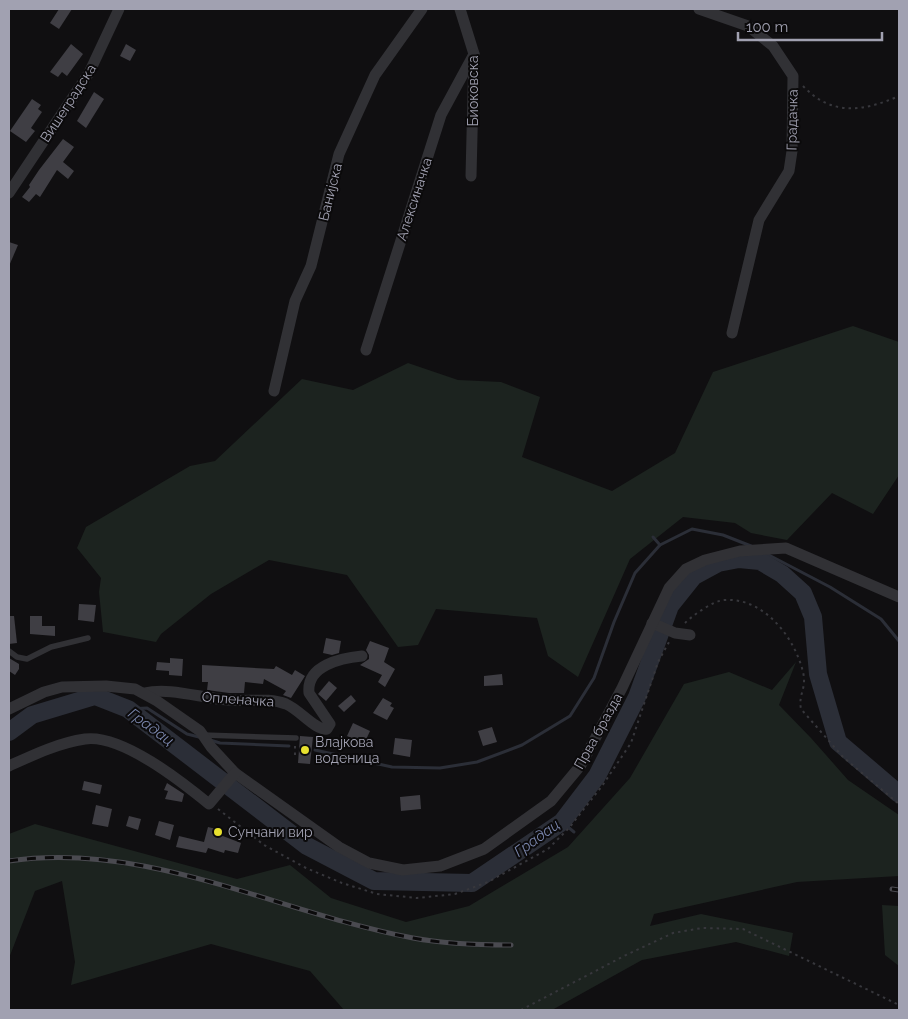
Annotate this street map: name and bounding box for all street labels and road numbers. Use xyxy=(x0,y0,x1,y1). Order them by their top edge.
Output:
street label: Биоковска xyxy=(465,55,481,127)
street label: Вишеградска xyxy=(37,61,99,145)
street label: Градачка xyxy=(783,89,801,151)
street label: Алексиначка xyxy=(393,155,435,243)
street label: Банијска xyxy=(315,161,345,223)
street label: Опленачка xyxy=(201,688,275,710)
street label: Прва бразда xyxy=(571,690,625,772)

